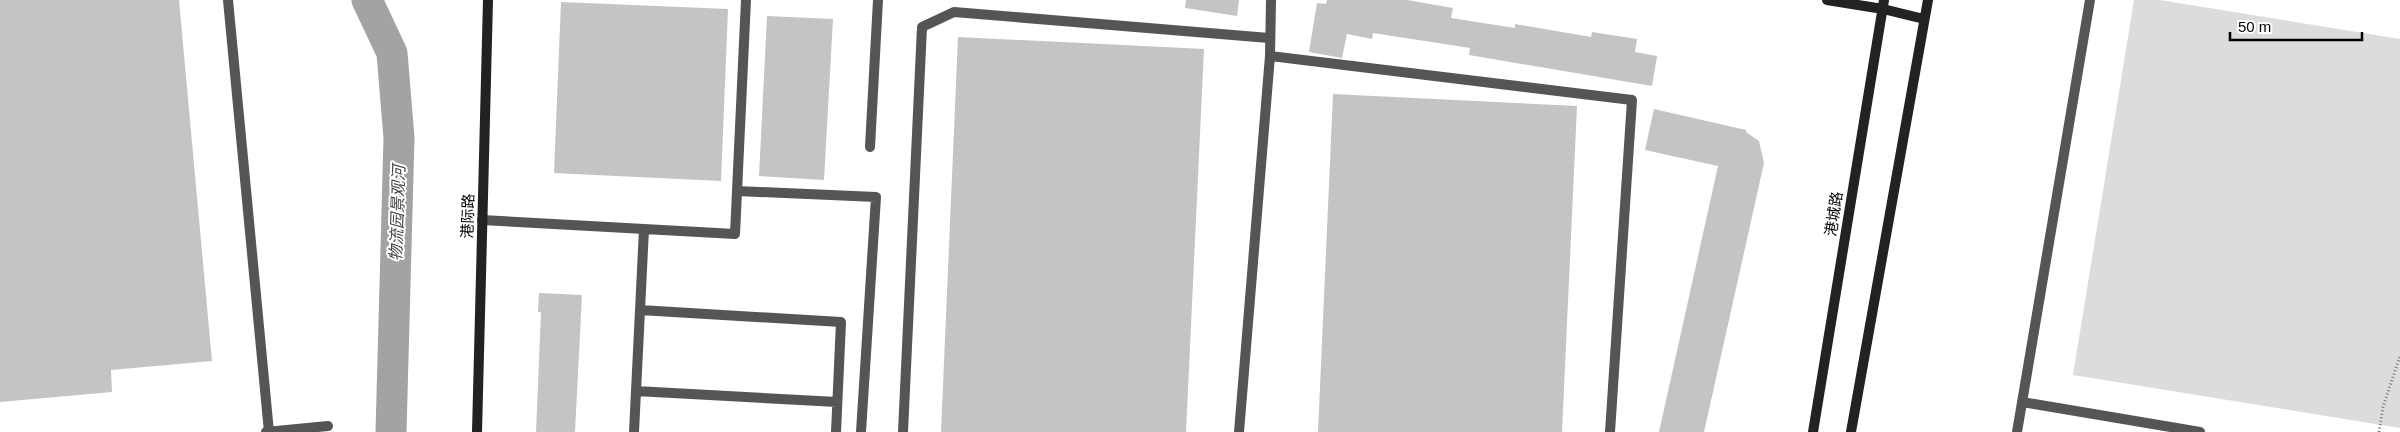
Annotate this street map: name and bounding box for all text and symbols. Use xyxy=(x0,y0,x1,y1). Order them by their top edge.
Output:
scale bar xyxy=(2230,10,2362,42)
text: 50 m xyxy=(2238,18,2271,35)
water label: 物流园景观河 xyxy=(387,162,408,261)
street label: 港城路 xyxy=(1822,190,1845,237)
street label: 港际路 xyxy=(458,193,477,239)

